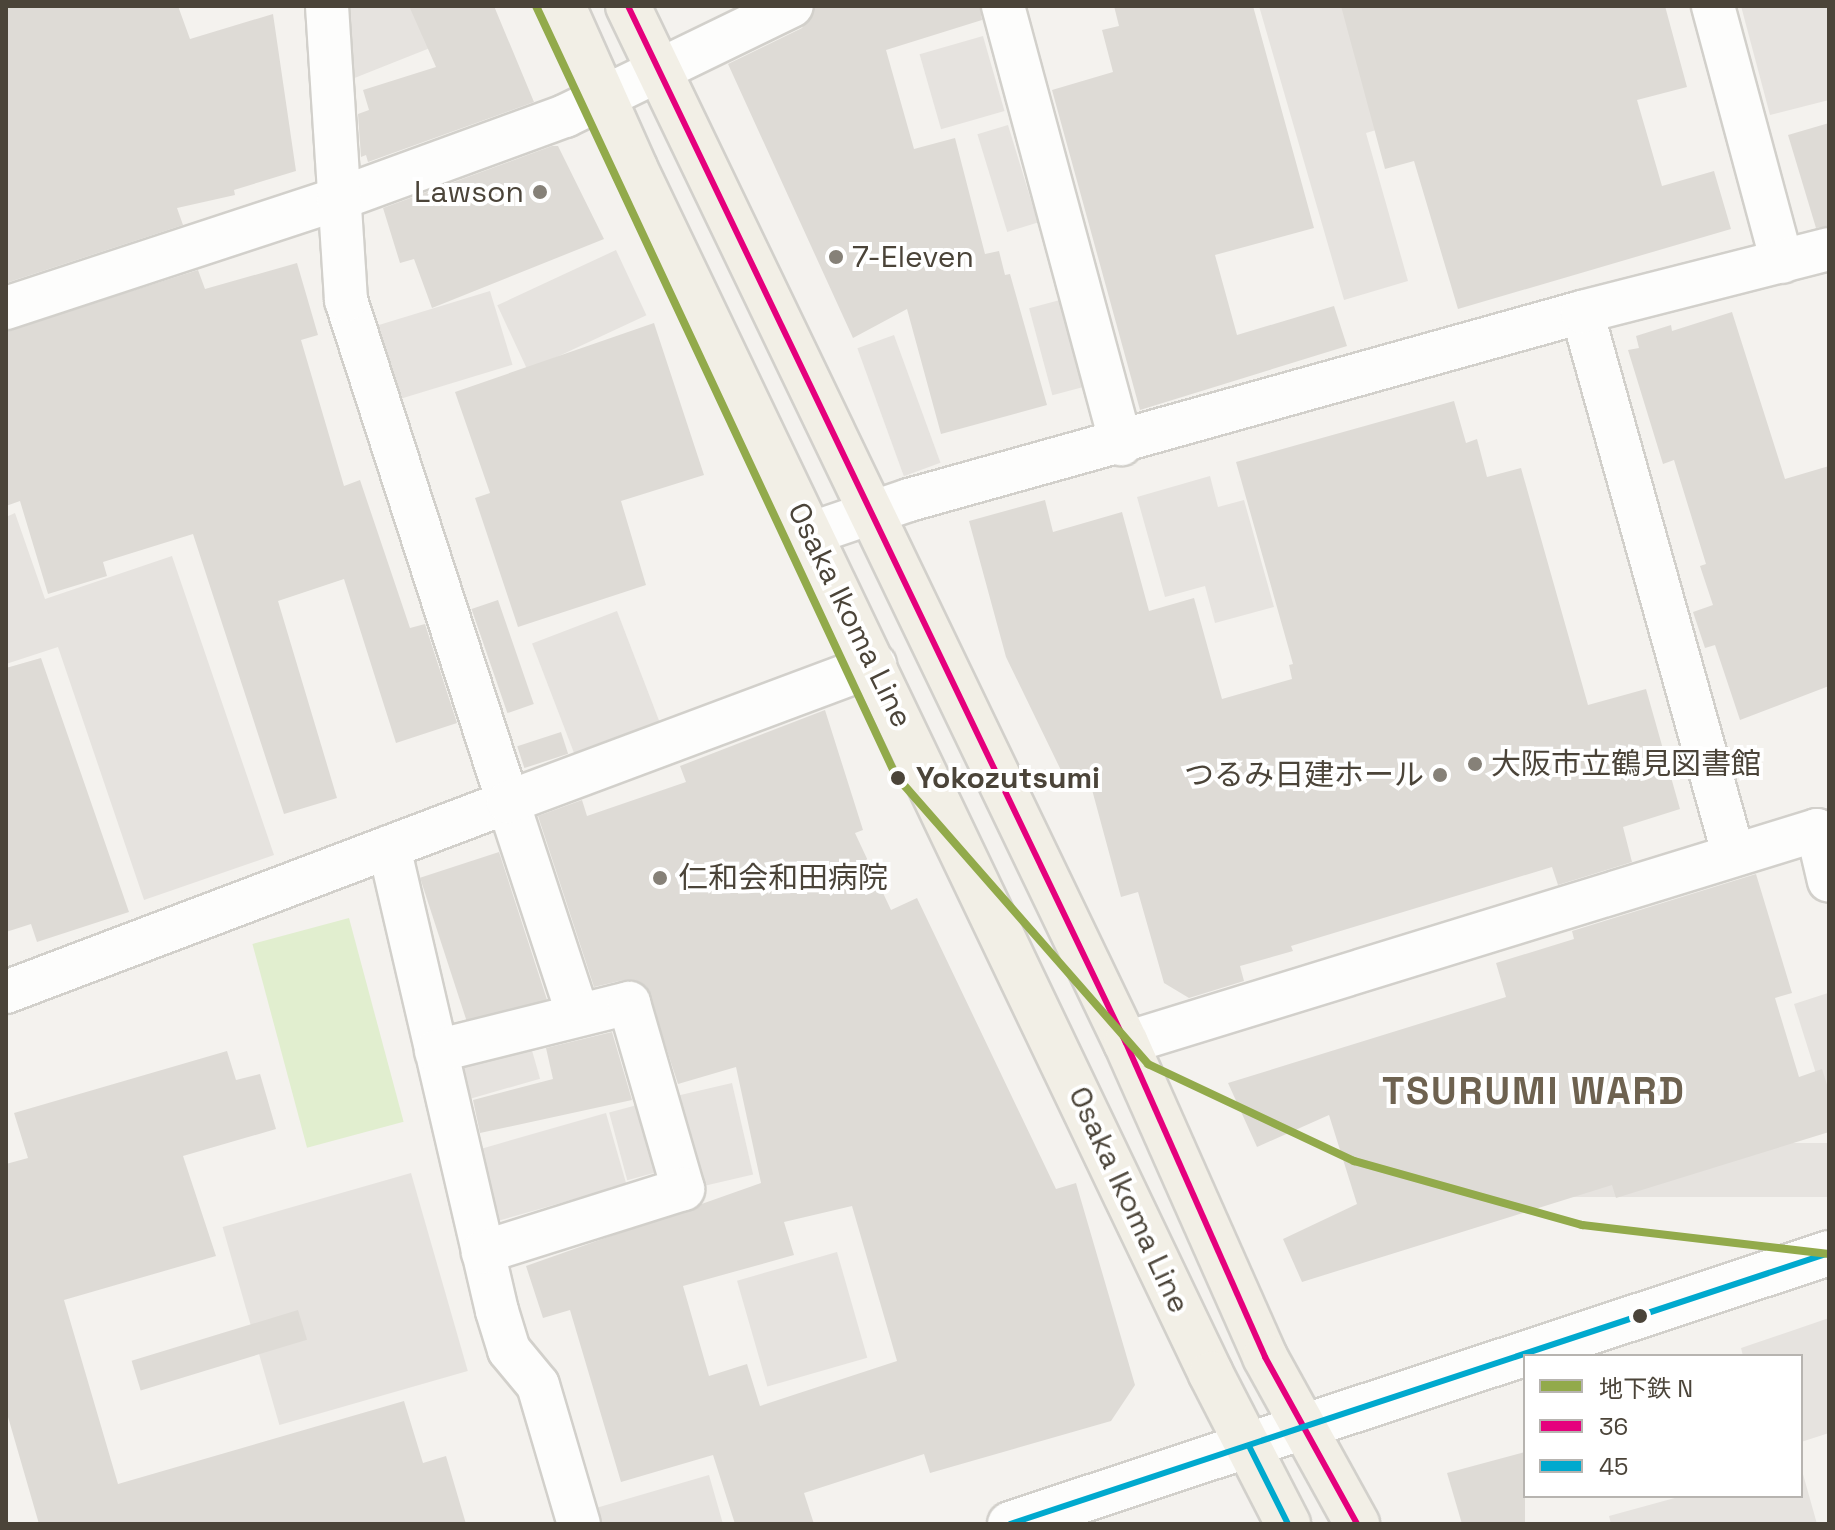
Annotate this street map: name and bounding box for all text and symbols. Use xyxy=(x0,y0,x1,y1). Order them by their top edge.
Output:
place label: Lawson xyxy=(414,174,524,210)
marker: Lawson xyxy=(531,183,549,201)
place label: 7-Eleven xyxy=(852,239,974,275)
marker: 7-Eleven xyxy=(827,248,845,266)
street label: Osaka Ikoma Line xyxy=(780,497,920,733)
place label: 大阪市立鶴見図書館 xyxy=(1491,746,1761,782)
marker: 大阪市立鶴見図書館 xyxy=(1466,755,1484,773)
place label: つるみ日建ホール xyxy=(1184,757,1424,793)
place label: Yokozutsumi xyxy=(916,760,1100,796)
marker: つるみ日建ホール xyxy=(1431,766,1449,784)
marker: Yokozutsumi xyxy=(887,767,909,789)
place label: 仁和会和田病院 xyxy=(678,860,888,896)
marker: 仁和会和田病院 xyxy=(649,867,671,889)
district label: TSURUMI WARD xyxy=(1382,1069,1686,1115)
street label: Osaka Ikoma Line xyxy=(1061,1081,1197,1319)
unlabelled marker xyxy=(1632,1308,1648,1324)
legend xyxy=(1523,1354,1803,1498)
text: 地下鉄 N xyxy=(1599,1373,1693,1404)
text: 36 xyxy=(1599,1411,1628,1442)
text: 45 xyxy=(1599,1451,1628,1482)

